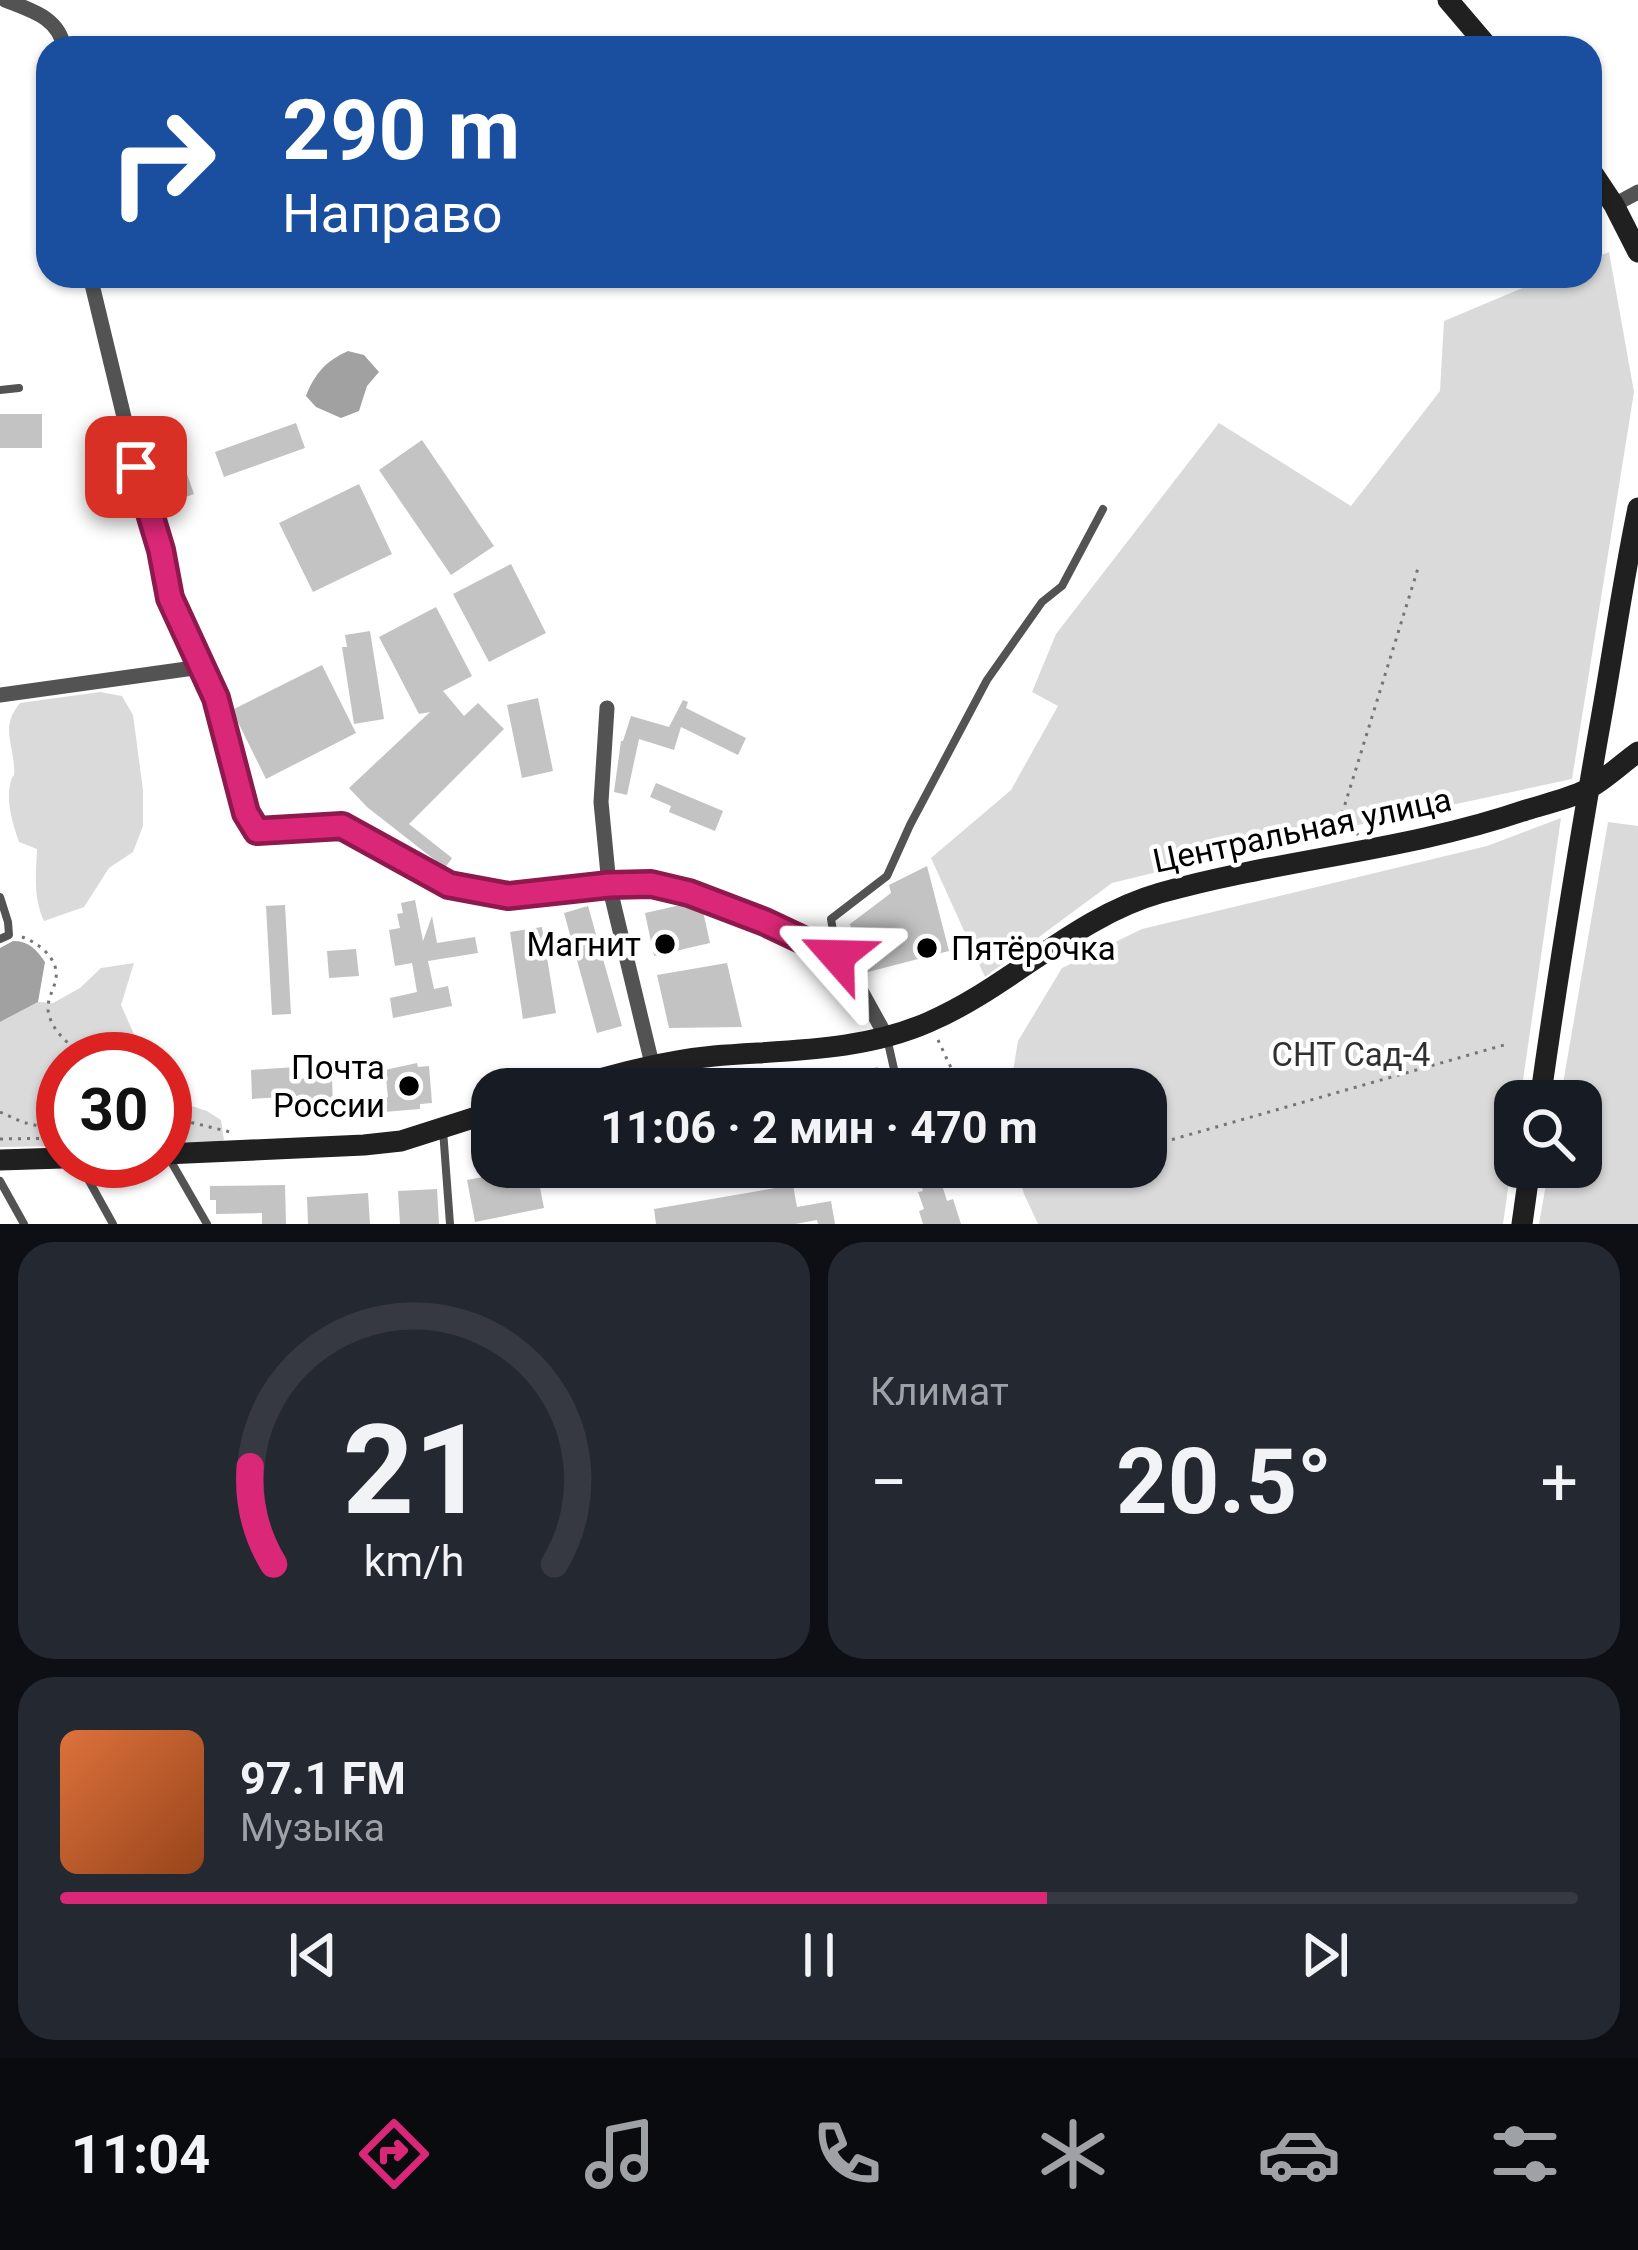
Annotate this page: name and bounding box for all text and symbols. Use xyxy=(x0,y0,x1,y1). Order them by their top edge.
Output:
text: 290 m xyxy=(282,81,520,180)
icon: right xyxy=(84,84,240,240)
text: Направо xyxy=(282,182,502,245)
pin xyxy=(85,416,187,518)
icon: arrive xyxy=(103,434,169,500)
street label: Центральная улица xyxy=(1149,779,1455,881)
position arrow xyxy=(774,893,900,1019)
place label: Магнит xyxy=(526,925,641,964)
place label: Пятёрочка xyxy=(951,929,1116,968)
marker: Магнит xyxy=(652,931,678,957)
marker: Пятёрочка xyxy=(914,935,940,961)
speed limit sign: 30 xyxy=(36,1032,192,1188)
park label: СНТ Сад-4 xyxy=(1272,1035,1430,1074)
place label: Почта России xyxy=(273,1048,385,1125)
marker: Почта России xyxy=(396,1073,422,1099)
map controls xyxy=(1494,1080,1602,1188)
button: search xyxy=(1494,1080,1602,1188)
text: 11:06 · 2 мин · 470 m xyxy=(600,1101,1038,1154)
text: Климат xyxy=(870,1369,1009,1415)
text: 21 xyxy=(342,1397,486,1543)
text: 20.5° xyxy=(1116,1430,1332,1535)
text: − xyxy=(870,1444,908,1521)
text: + xyxy=(1541,1444,1578,1521)
text: km/h xyxy=(364,1535,464,1585)
text: 97.1 FM xyxy=(240,1752,406,1805)
text: Музыка xyxy=(240,1805,385,1851)
icon: previous xyxy=(280,1922,346,1988)
icon: pause xyxy=(786,1922,852,1988)
icon: next xyxy=(1292,1922,1358,1988)
icon: directions xyxy=(352,2112,436,2196)
icon: music xyxy=(578,2112,662,2196)
icon: phone xyxy=(805,2112,889,2196)
icon: climate xyxy=(1031,2112,1115,2196)
icon: car xyxy=(1257,2112,1341,2196)
icon: filters xyxy=(1483,2112,1567,2196)
text: 11:04 xyxy=(71,2123,210,2186)

